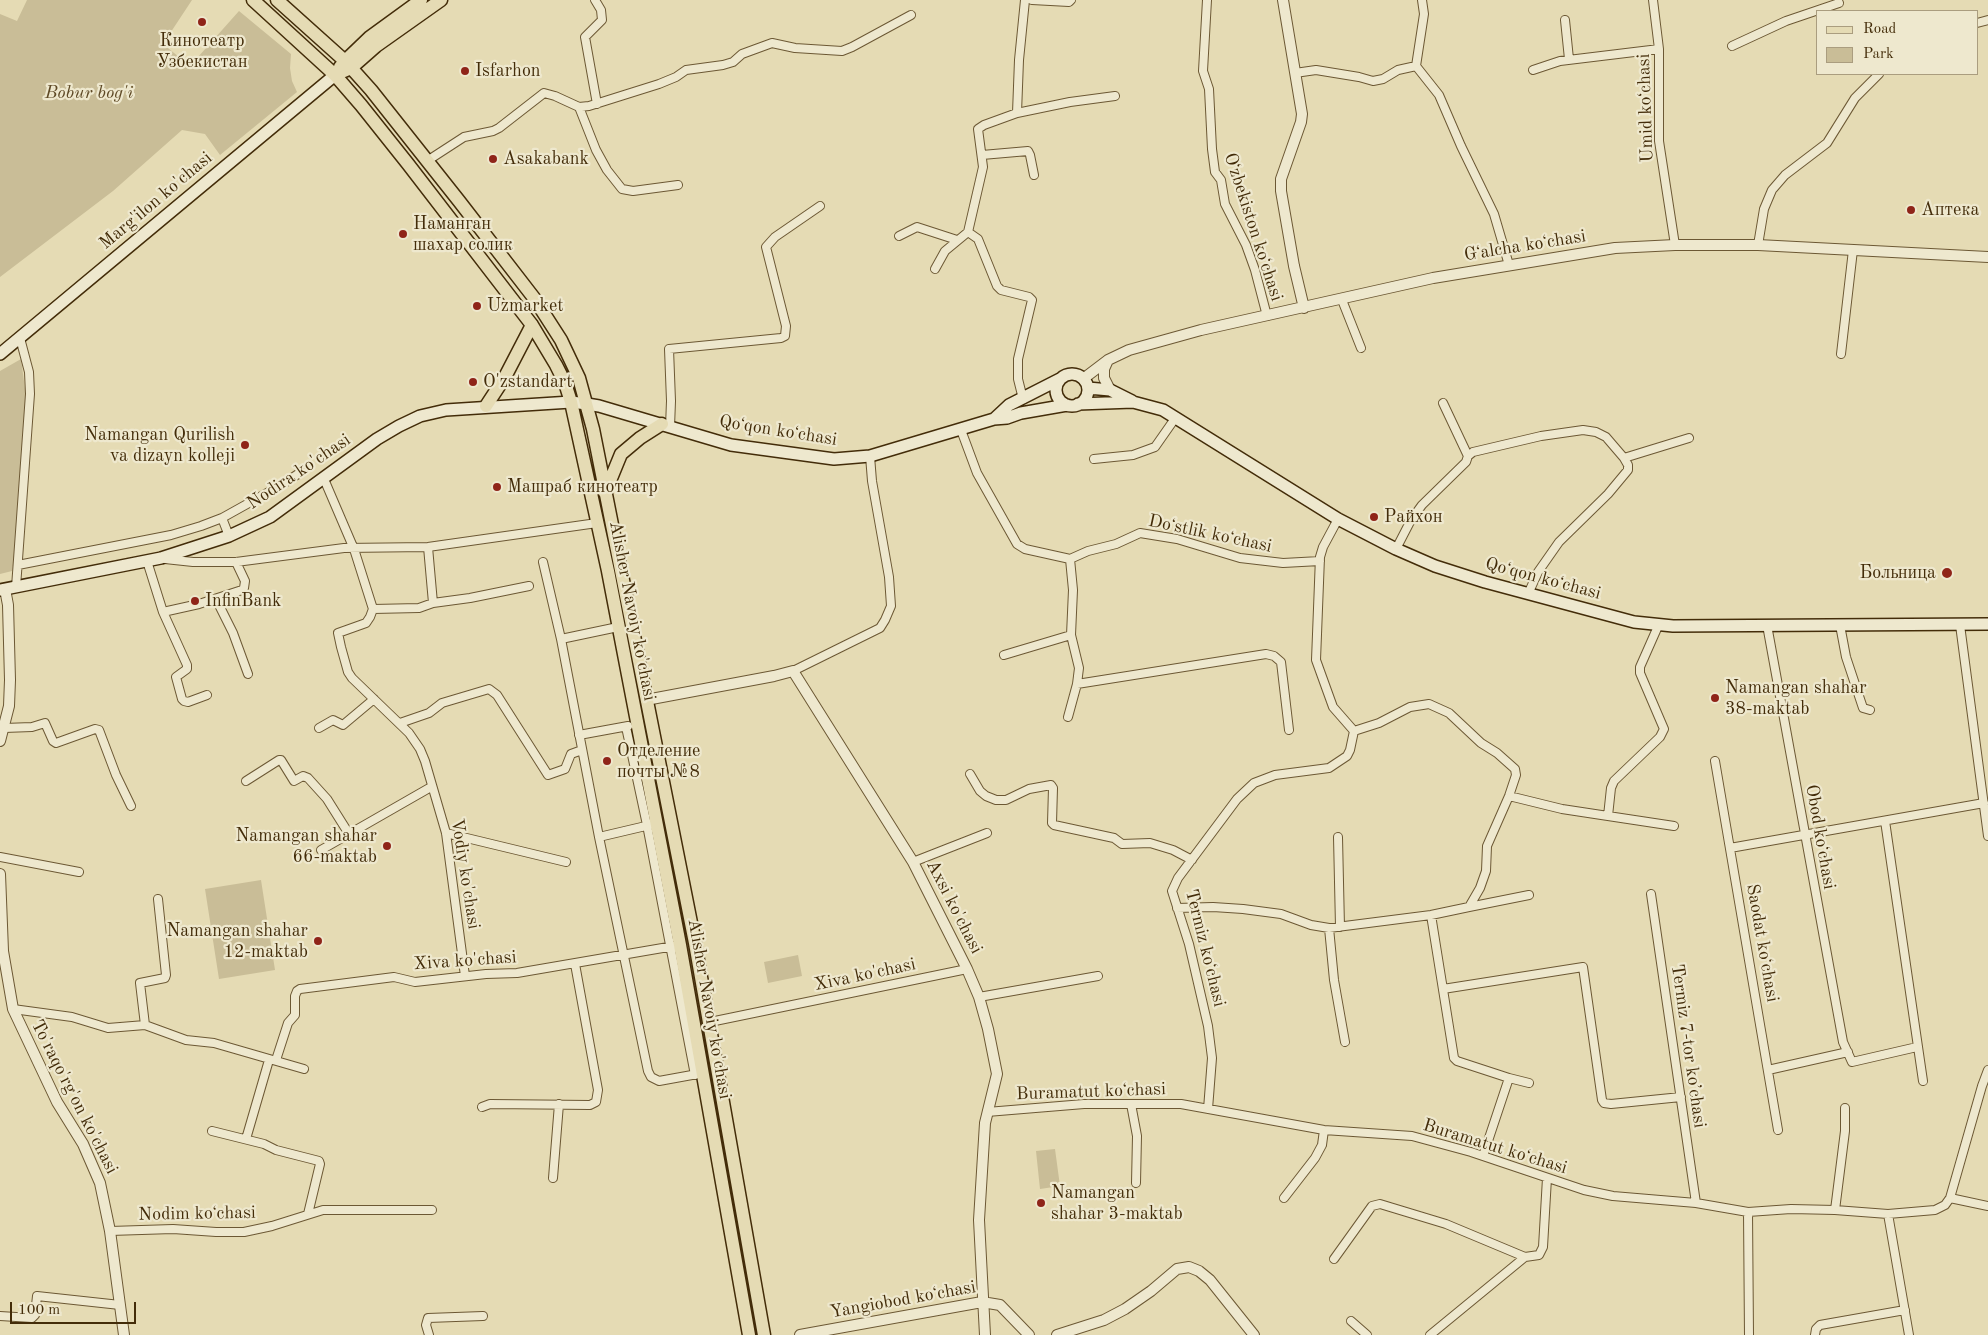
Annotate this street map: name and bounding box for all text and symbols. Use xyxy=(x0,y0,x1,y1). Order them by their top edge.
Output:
legend xyxy=(1816,10,1978,75)
marker: Кинотеатр Узбекистан xyxy=(196,16,208,28)
text: Road xyxy=(1863,22,1896,37)
place label: Кинотеатр Узбекистан xyxy=(156,30,248,72)
text: Park xyxy=(1863,47,1894,62)
street label: Umid koʻchasi xyxy=(1633,53,1659,163)
place label: Isfarhon xyxy=(475,60,541,82)
marker: Isfarhon xyxy=(459,65,471,77)
park label: Bobur bog'i xyxy=(45,82,133,104)
street label: Marg'ilon ko'chasi xyxy=(95,148,217,254)
place label: Asakabank xyxy=(503,148,589,170)
street label: Oʻzbekiston koʻchasi xyxy=(1219,150,1287,304)
marker: Asakabank xyxy=(487,153,499,165)
place label: Аптека xyxy=(1921,199,1979,221)
marker: Аптека xyxy=(1905,204,1917,216)
place label: Наманган шахар солик xyxy=(413,213,513,255)
street label: Gʻalcha koʻchasi xyxy=(1463,226,1587,266)
marker: Наманган шахар солик xyxy=(397,228,409,240)
place label: Uzmarket xyxy=(487,295,563,317)
marker: Uzmarket xyxy=(471,300,483,312)
place label: O'zstandart xyxy=(483,371,573,393)
marker: O'zstandart xyxy=(467,376,479,388)
street label: Qoʻqon koʻchasi xyxy=(718,411,838,451)
place label: Namangan Qurilish va dizayn kolleji xyxy=(84,424,235,466)
street label: Nodira ko'chasi xyxy=(243,429,355,515)
marker: Namangan Qurilish va dizayn kolleji xyxy=(239,439,251,451)
place label: Машраб кинотеатр xyxy=(507,476,658,498)
marker: Машраб кинотеатр xyxy=(491,481,503,493)
place label: Райхон xyxy=(1384,506,1443,528)
street label: Doʻstlik koʻchasi xyxy=(1146,510,1274,558)
marker: Райхон xyxy=(1368,511,1380,523)
street label: Alisher Navoiy ko'chasi xyxy=(604,519,660,703)
street label: Qoʻqon koʻchasi xyxy=(1483,553,1603,605)
place label: Больница xyxy=(1860,562,1936,584)
marker: Больница xyxy=(1940,566,1954,580)
place label: InfinBank xyxy=(205,590,281,612)
marker: InfinBank xyxy=(189,595,201,607)
place label: Namangan shahar 38-maktab xyxy=(1725,677,1867,720)
marker: Namangan shahar 38-maktab xyxy=(1709,692,1721,704)
place label: Отделение почты №8 xyxy=(617,740,700,782)
marker: Отделение почты №8 xyxy=(601,755,613,767)
street label: Obod koʻchasi xyxy=(1800,783,1840,891)
street label: Vodiy ko'chasi xyxy=(446,817,484,931)
place label: Namangan shahar 66-maktab xyxy=(235,825,377,868)
marker: Namangan shahar 66-maktab xyxy=(381,840,393,852)
street label: Axsi ko'chasi xyxy=(921,856,987,958)
street label: Saodat koʻchasi xyxy=(1741,882,1783,1004)
street label: Termiz koʻchasi xyxy=(1180,887,1230,1009)
street label: Alisher Navoiy ko'chasi xyxy=(682,917,736,1101)
place label: Namangan shahar 12-maktab xyxy=(166,920,308,962)
marker: Namangan shahar 12-maktab xyxy=(312,935,324,947)
street label: Xiva ko'chasi xyxy=(413,947,517,975)
street label: Xiva ko'chasi xyxy=(812,954,918,996)
street label: Termiz 7-tor koʼchasi xyxy=(1666,963,1710,1129)
street label: To'raqo'rg'on ko'chasi xyxy=(26,1016,122,1178)
street label: Buramatut koʻchasi xyxy=(1016,1079,1166,1105)
street label: Buramatut koʻchasi xyxy=(1420,1115,1570,1179)
place label: Namangan shahar 3-maktab xyxy=(1051,1182,1183,1224)
marker: Namangan shahar 3-maktab xyxy=(1035,1197,1047,1209)
street label: Nodim koʻchasi xyxy=(138,1202,256,1226)
street label: Yangiobod koʻchasi xyxy=(828,1277,978,1323)
scale bar xyxy=(12,1292,139,1324)
text: 100 m xyxy=(18,1303,60,1318)

